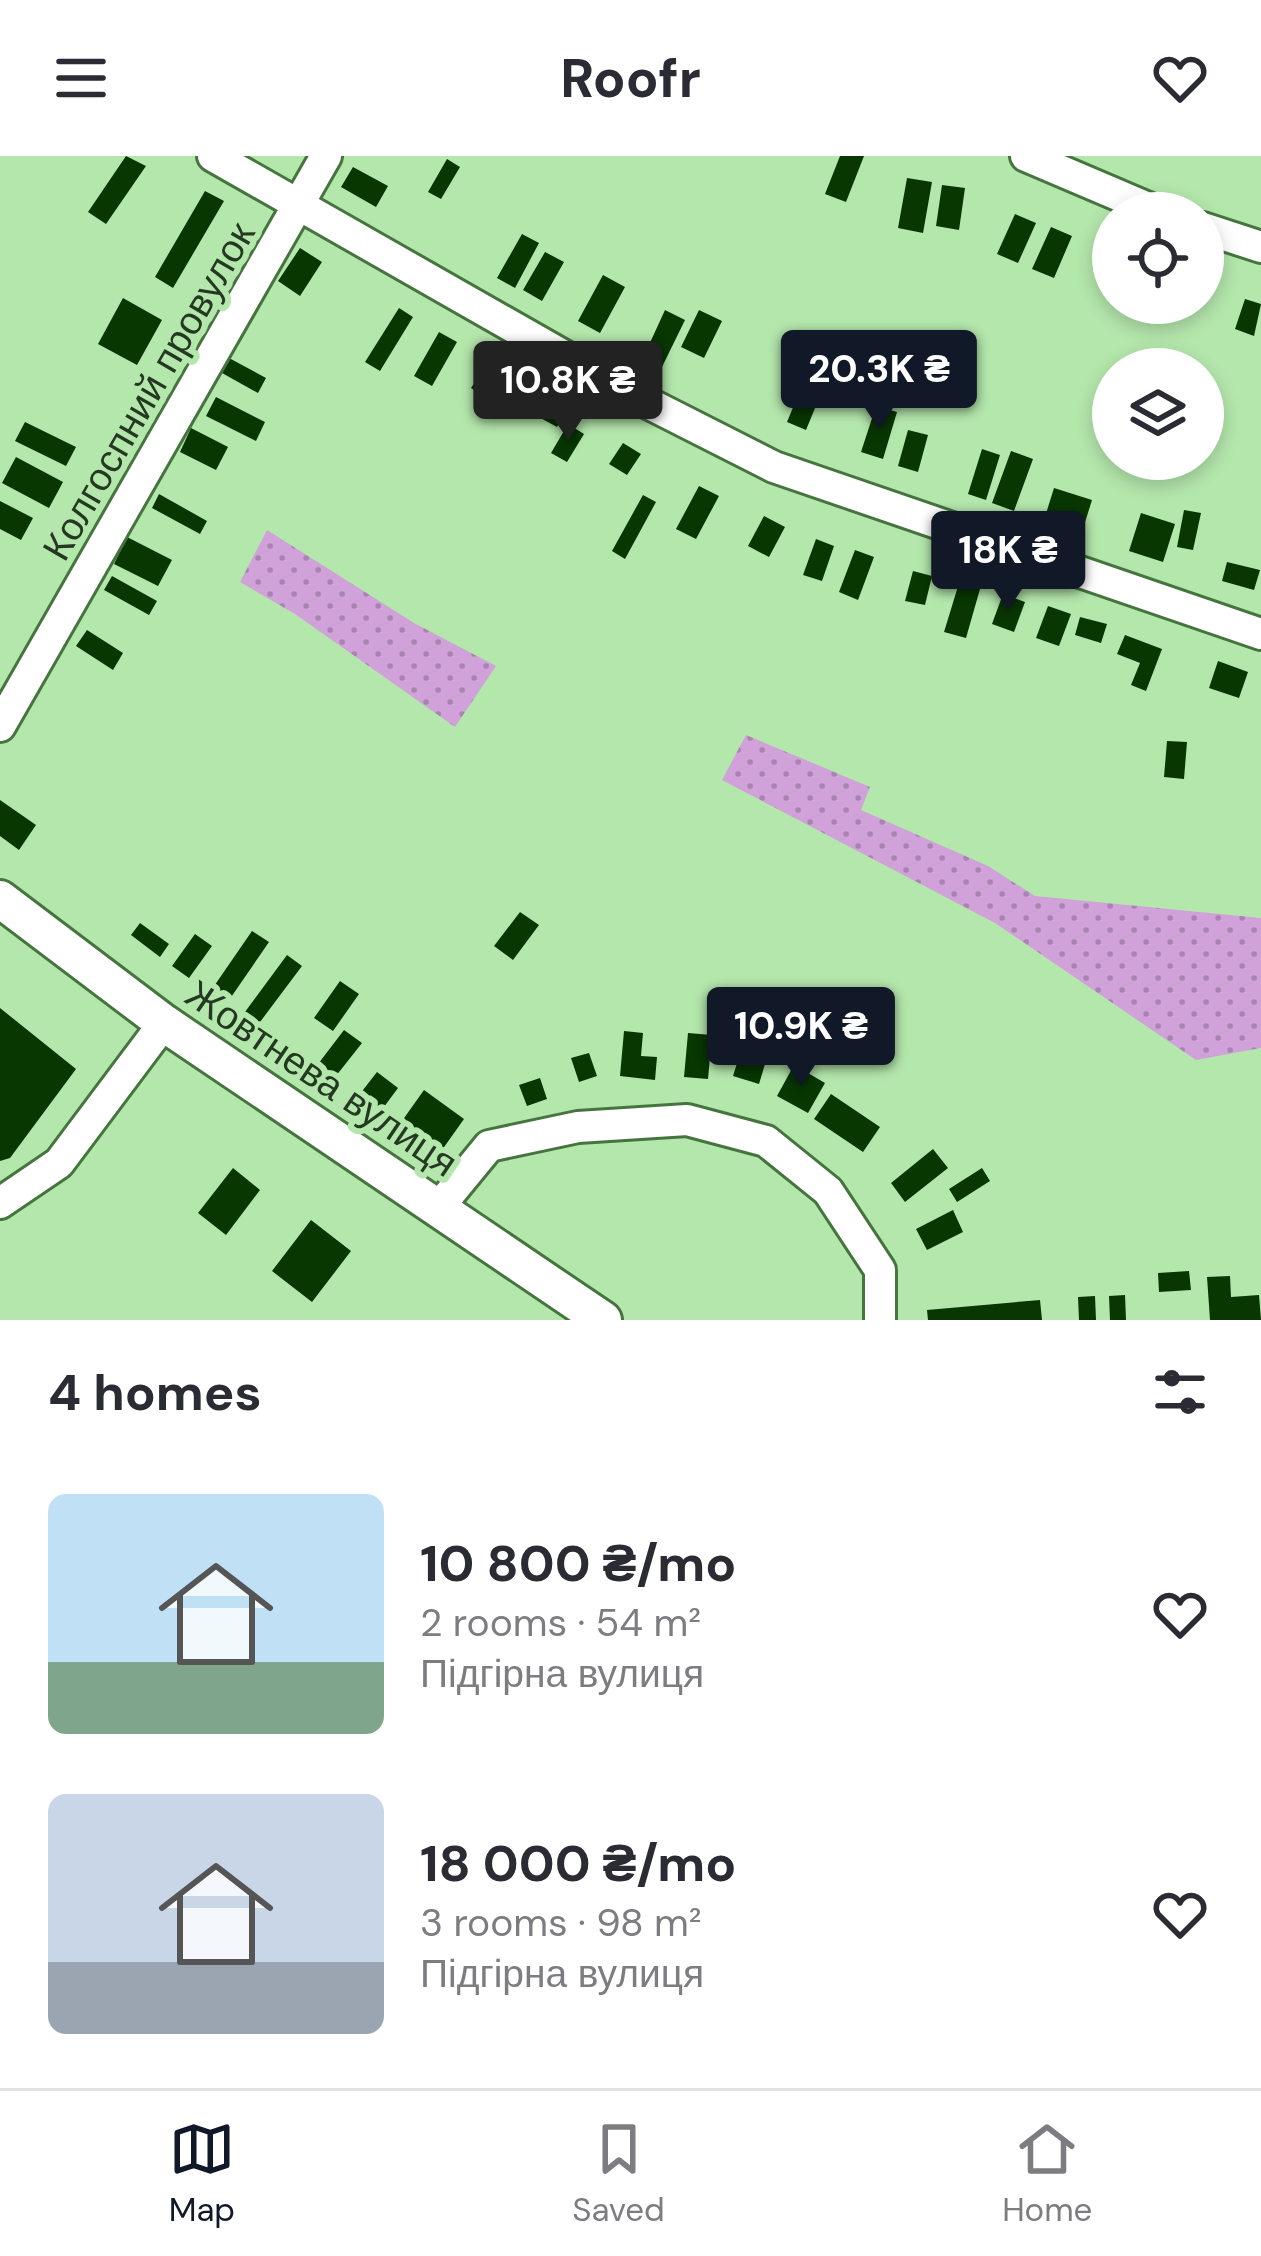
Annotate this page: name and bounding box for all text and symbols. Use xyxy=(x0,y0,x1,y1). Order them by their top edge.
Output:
text: Roofr xyxy=(560,43,701,114)
icon: menu xyxy=(48,45,114,111)
icon: heart xyxy=(1147,45,1213,111)
map controls xyxy=(1092,192,1224,480)
button: locate xyxy=(1092,192,1224,324)
street label: Колгоспний провулок xyxy=(31,212,267,570)
pin: 20.3K ₴ xyxy=(768,330,990,432)
pin: 10.8K ₴ xyxy=(457,341,679,443)
text: 20.3K ₴ xyxy=(808,343,950,394)
button: layers xyxy=(1092,348,1224,480)
text: 10.8K ₴ xyxy=(500,354,636,405)
pin: 18K ₴ xyxy=(924,511,1092,613)
text: 18K ₴ xyxy=(958,524,1058,575)
street label: Жовтнева вулиця xyxy=(176,969,467,1188)
pin: 10.9K ₴ xyxy=(690,987,912,1089)
text: 10.9K ₴ xyxy=(734,1000,868,1051)
text: 4 homes xyxy=(48,1359,262,1426)
icon: filters xyxy=(1147,1359,1213,1425)
text: 10 800 ₴/mo xyxy=(420,1530,736,1597)
icon: home xyxy=(144,1542,288,1686)
icon: heart xyxy=(1147,1581,1213,1647)
text: 2 rooms · 54 m² xyxy=(420,1597,701,1648)
text: Підгірна вулиця xyxy=(420,1648,704,1699)
text: 18 000 ₴/mo xyxy=(420,1830,736,1897)
icon: home xyxy=(144,1842,288,1986)
icon: heart xyxy=(1147,1881,1213,1947)
text: 3 rooms · 98 m² xyxy=(420,1897,702,1948)
text: Підгірна вулиця xyxy=(420,1948,704,1999)
tab: Map xyxy=(169,2116,235,2231)
tab: Saved xyxy=(572,2116,665,2231)
tab: Home xyxy=(1002,2116,1092,2231)

